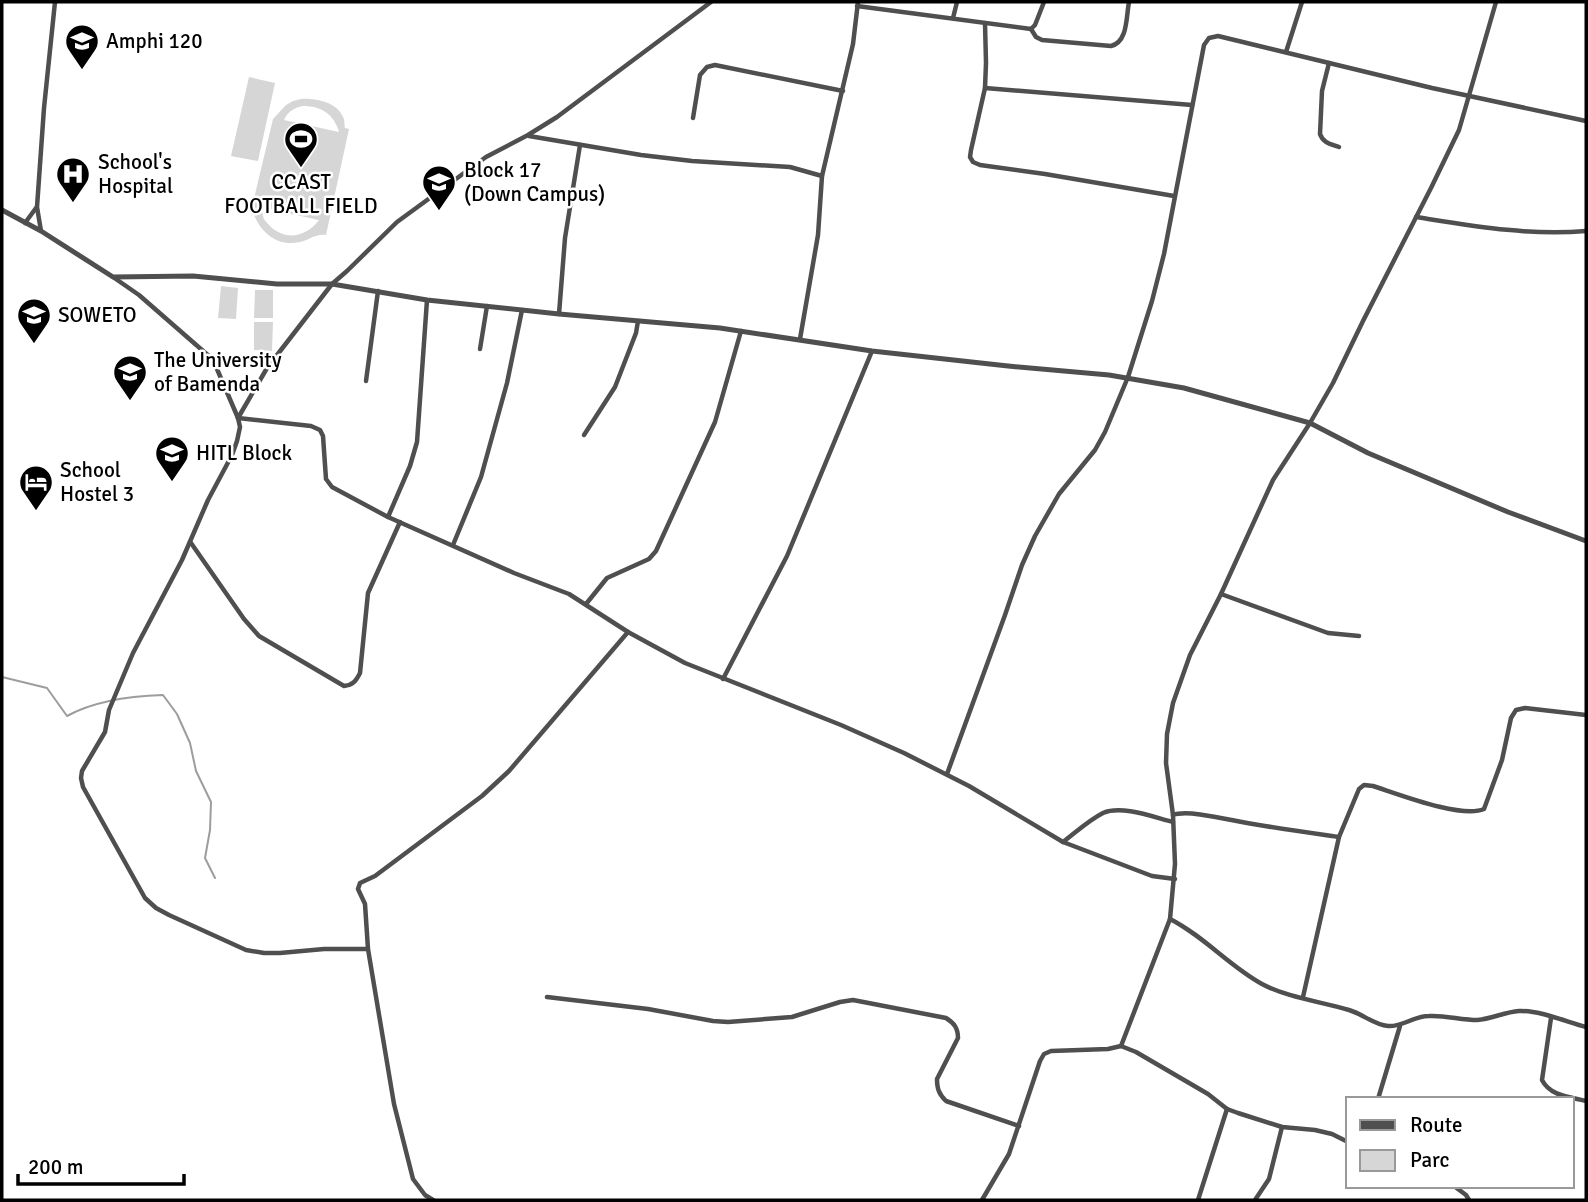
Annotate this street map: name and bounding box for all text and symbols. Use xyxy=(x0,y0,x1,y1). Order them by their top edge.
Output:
school or university icon: Amphi 120 xyxy=(63,22,101,71)
place label: Amphi 120 xyxy=(106,28,202,54)
sports icon: CCAST FOOTBALL FIELD xyxy=(282,120,320,169)
place label: School's Hospital xyxy=(98,149,173,199)
hospital icon: School's Hospital xyxy=(54,155,92,204)
place label: Block 17 (Down Campus) xyxy=(464,157,605,207)
school or university icon: Block 17 (Down Campus) xyxy=(420,163,458,212)
place label: CCAST FOOTBALL FIELD xyxy=(224,169,378,219)
school or university icon: SOWETO xyxy=(15,296,53,345)
place label: SOWETO xyxy=(58,302,137,328)
place label: The University of Bamenda xyxy=(154,347,282,397)
school or university icon: The University of Bamenda xyxy=(111,353,149,402)
school or university icon: HITL Block xyxy=(153,434,191,483)
place label: HITL Block xyxy=(196,440,293,466)
place label: School Hostel 3 xyxy=(60,457,134,507)
hotel icon: School Hostel 3 xyxy=(17,463,55,512)
legend xyxy=(1346,1097,1574,1188)
text: Route xyxy=(1410,1112,1462,1138)
scale bar xyxy=(18,1142,184,1186)
text: Parc xyxy=(1410,1147,1449,1173)
text: 200 m xyxy=(28,1154,83,1180)

